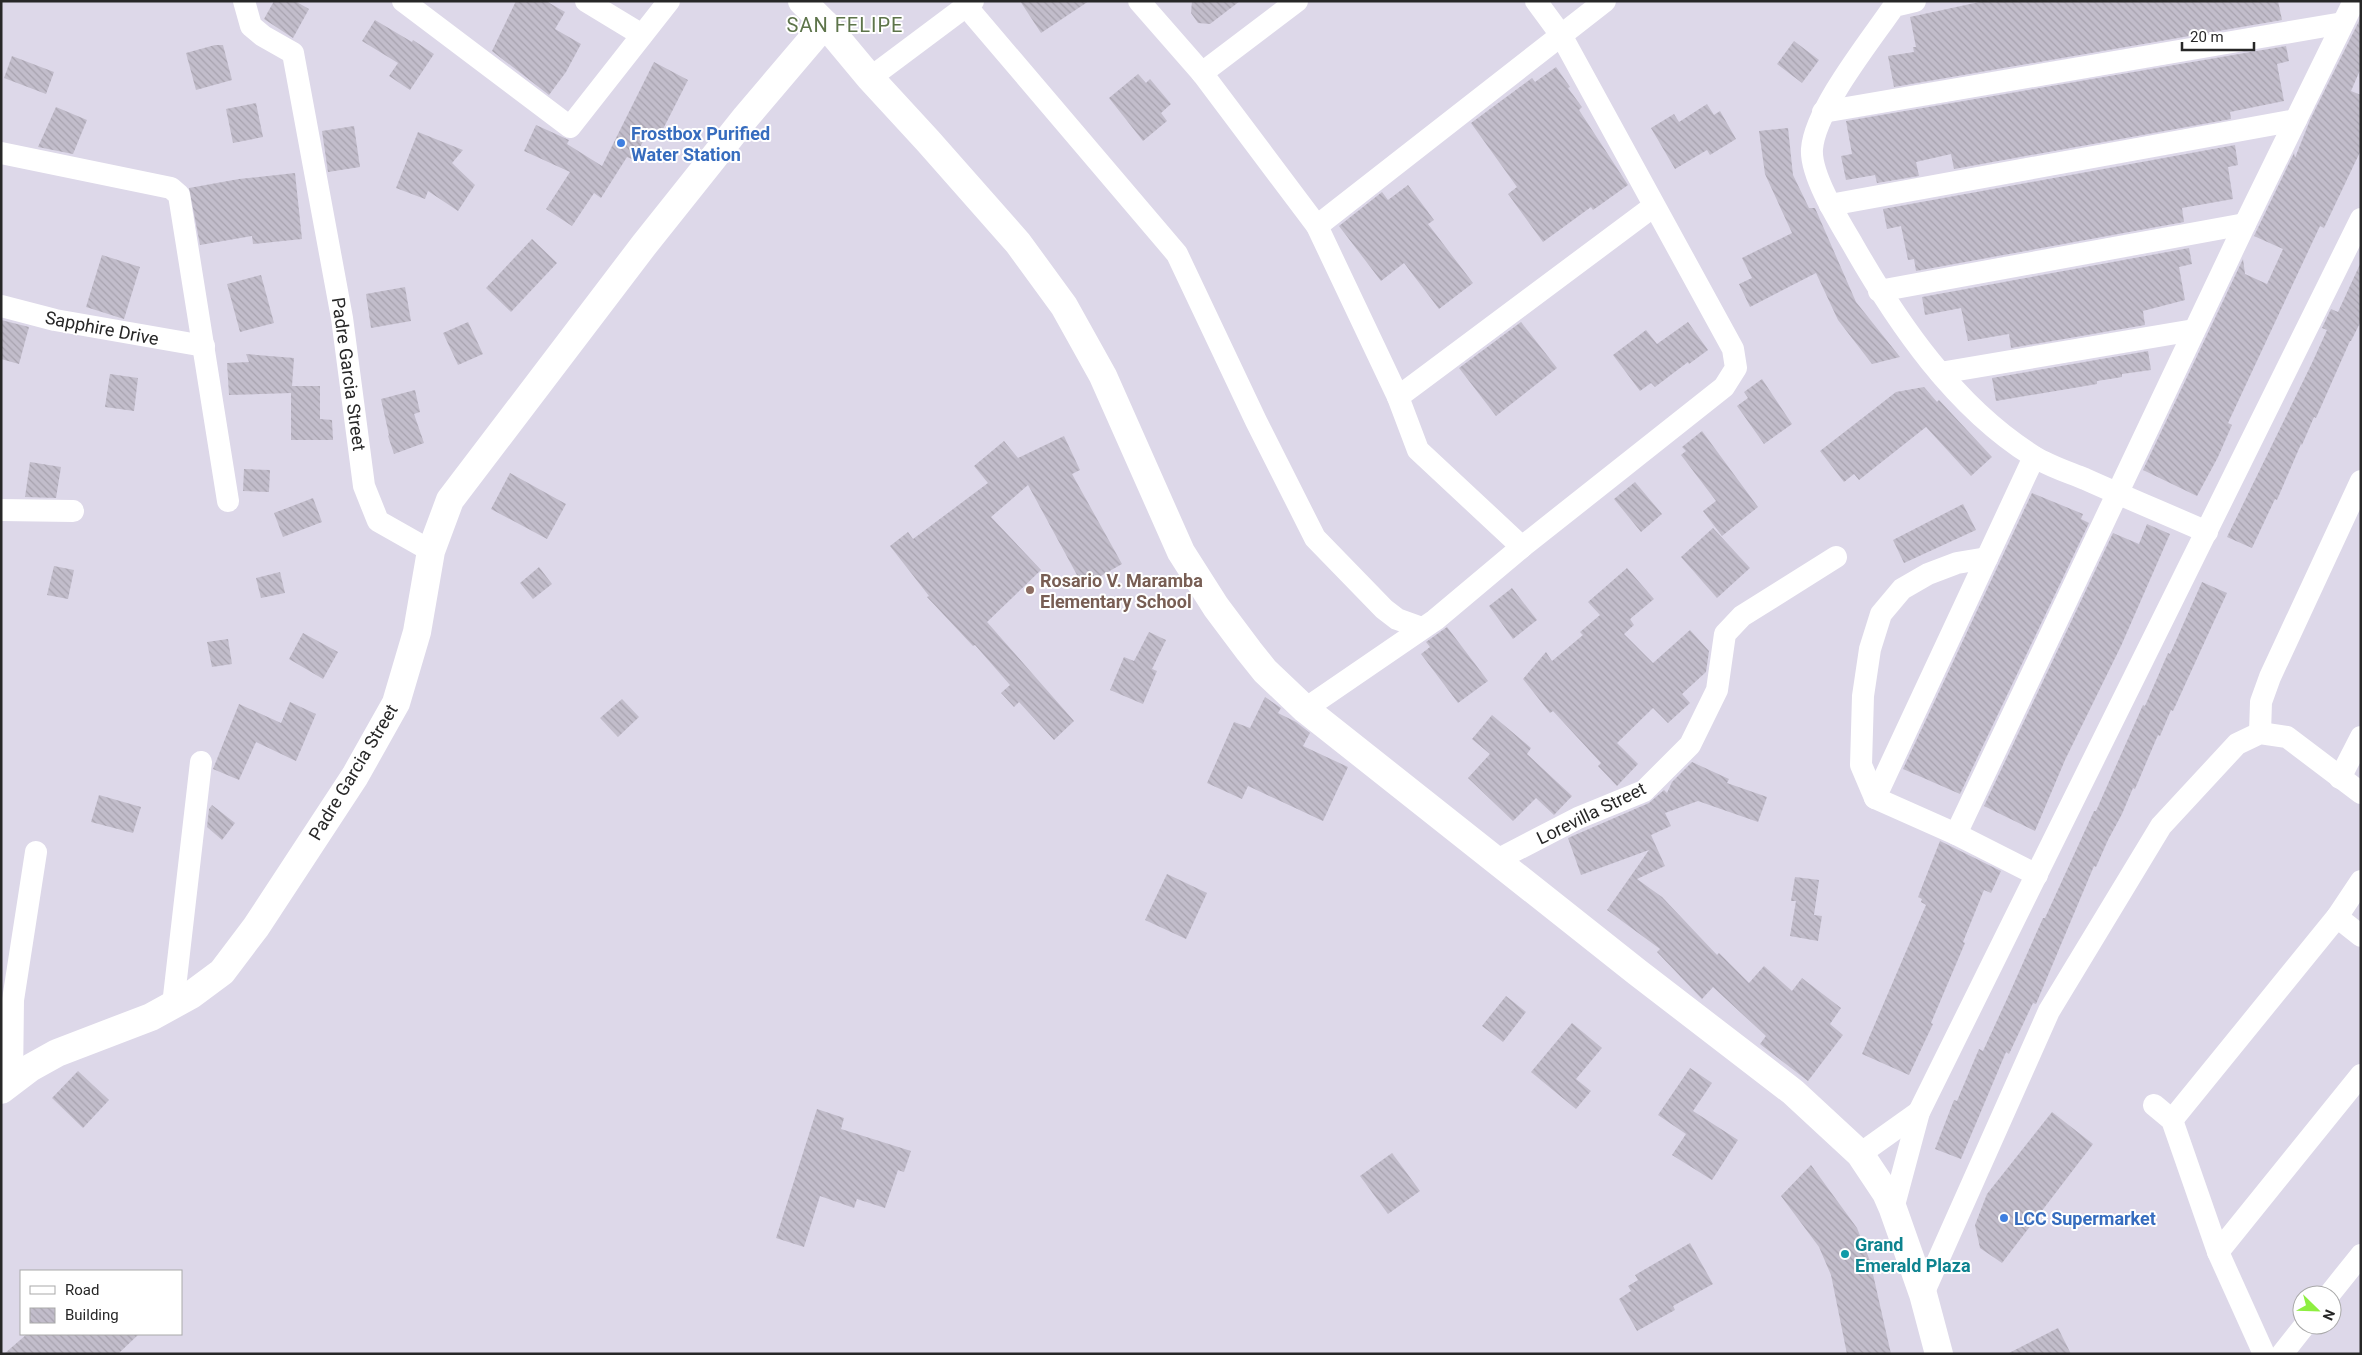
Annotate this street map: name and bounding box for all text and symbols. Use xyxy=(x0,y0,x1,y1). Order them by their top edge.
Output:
district label: SAN FELIPE xyxy=(787,13,903,37)
scale bar xyxy=(2182,20,2254,52)
text: 20 m xyxy=(2190,28,2224,46)
place label: Frostbox Purified Water Station xyxy=(631,123,770,165)
marker: Frostbox Purified Water Station xyxy=(615,137,627,149)
street label: Padre Garcia Street xyxy=(328,296,370,452)
street label: Sapphire Drive xyxy=(43,307,161,349)
place label: Rosario V. Maramba Elementary School xyxy=(1040,570,1203,612)
marker: Rosario V. Maramba Elementary School xyxy=(1024,584,1036,596)
street label: Padre Garcia Street xyxy=(304,700,402,844)
street label: Lorevilla Street xyxy=(1533,777,1649,849)
place label: LCC Supermarket xyxy=(2014,1208,2156,1229)
marker: LCC Supermarket xyxy=(1998,1212,2010,1224)
place label: Grand Emerald Plaza xyxy=(1855,1234,1971,1276)
marker: Grand Emerald Plaza xyxy=(1839,1248,1851,1260)
legend xyxy=(20,1270,182,1335)
text: Road xyxy=(65,1281,99,1299)
north arrow xyxy=(2292,1285,2342,1335)
text: Building xyxy=(65,1306,119,1324)
text: N xyxy=(2320,1307,2338,1323)

